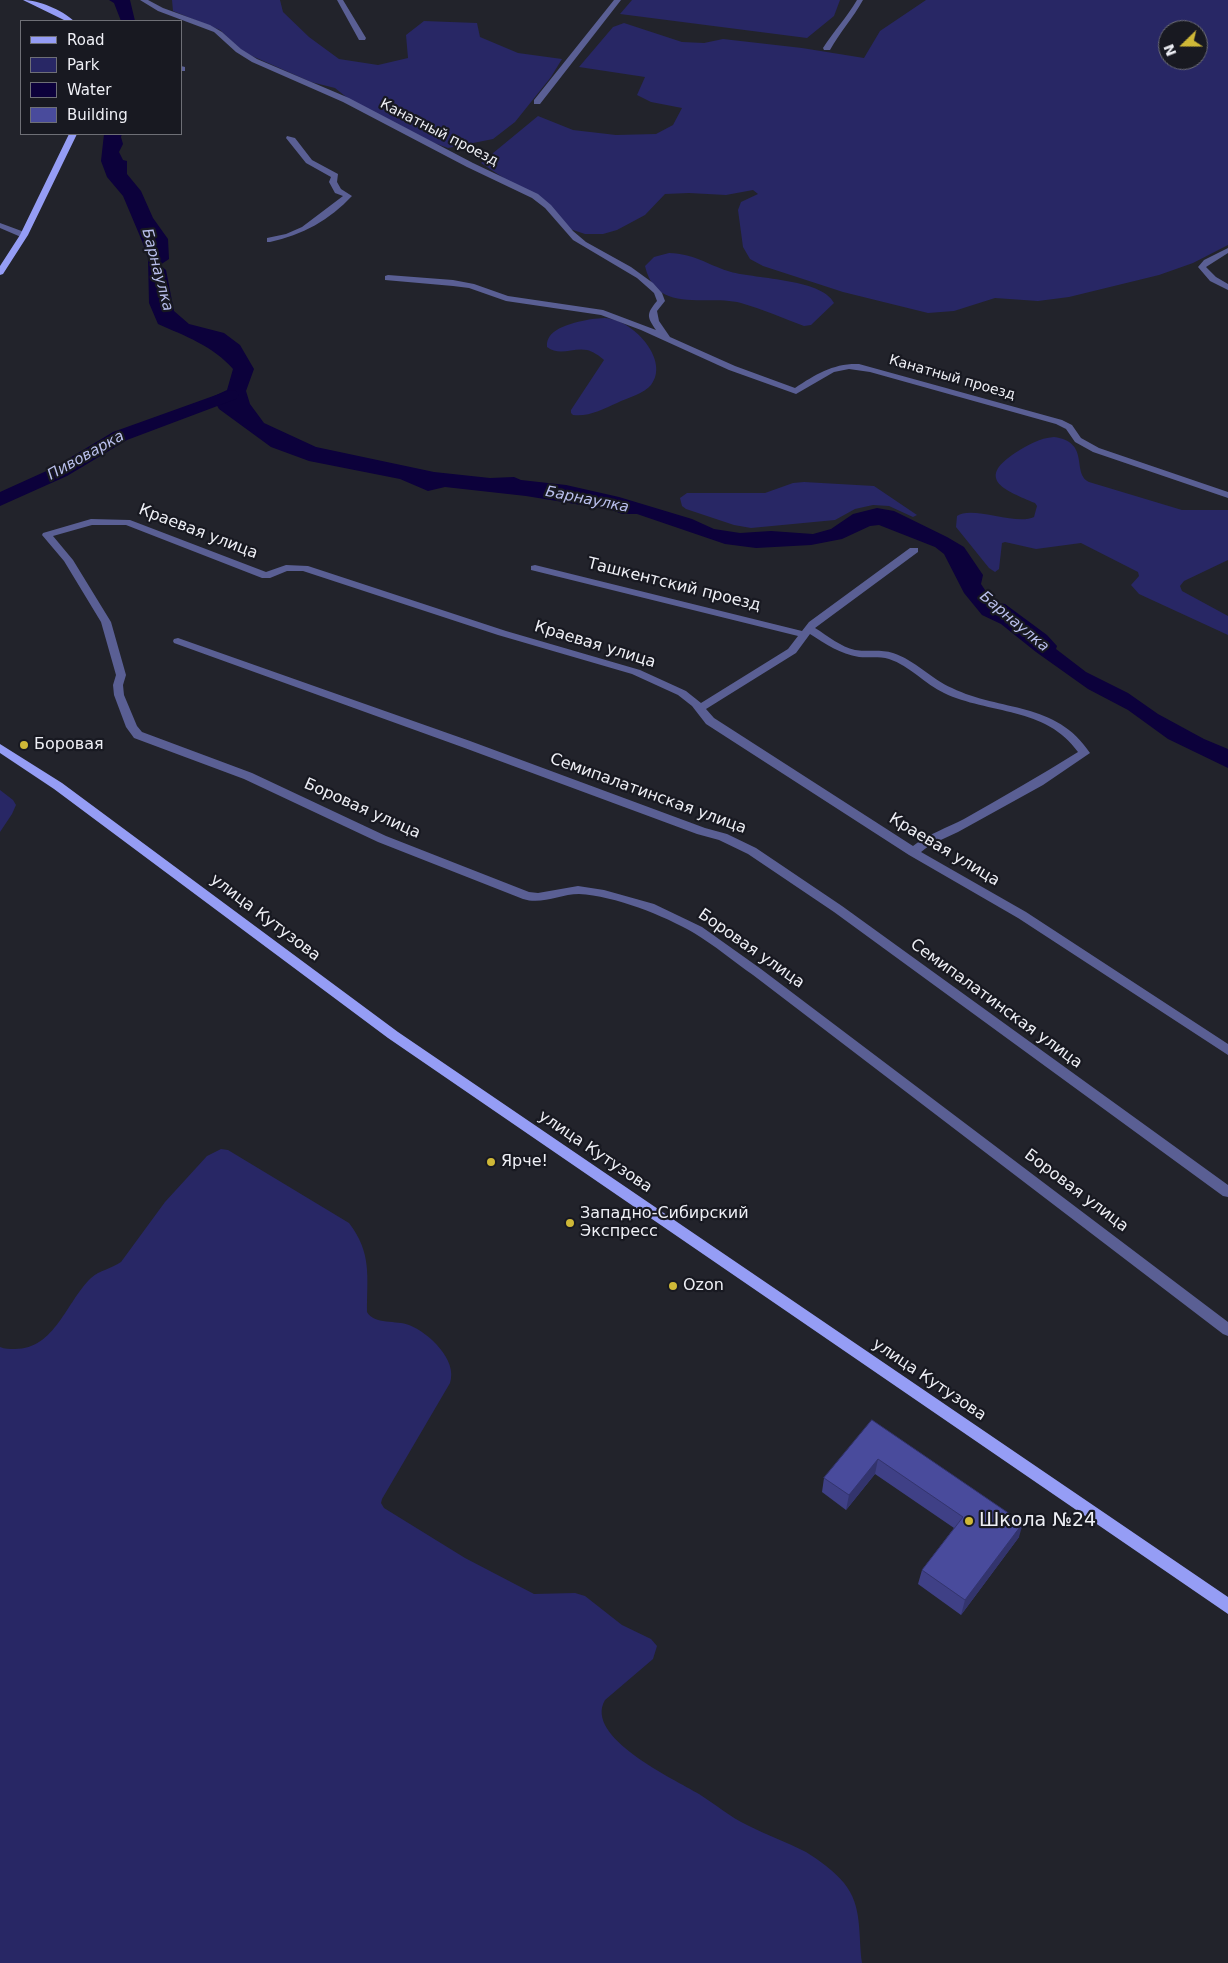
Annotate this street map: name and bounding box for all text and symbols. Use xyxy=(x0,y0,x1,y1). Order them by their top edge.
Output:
legend xyxy=(20,20,182,135)
north arrow xyxy=(1158,20,1208,70)
text: Road xyxy=(67,31,105,49)
text: N xyxy=(1160,42,1180,59)
text: Park xyxy=(67,56,99,74)
text: Water xyxy=(67,81,111,99)
street label: Канатный проезд xyxy=(377,96,501,170)
text: Building xyxy=(67,106,128,124)
water label: Барнаулка xyxy=(137,227,177,313)
street label: Канатный проезд xyxy=(887,352,1017,404)
water label: Пивоварка xyxy=(45,428,127,484)
water label: Барнаулка xyxy=(544,483,630,517)
street label: Краевая улица xyxy=(136,500,260,564)
street label: Ташкентский проезд xyxy=(585,554,763,616)
water label: Барнаулка xyxy=(976,588,1052,656)
street label: Краевая улица xyxy=(532,617,658,673)
place label: Боровая xyxy=(34,735,104,755)
marker: Боровая xyxy=(18,739,30,751)
street label: Семипалатинская улица xyxy=(547,749,749,839)
street label: Боровая улица xyxy=(301,775,423,843)
street label: Краевая улица xyxy=(885,809,1003,891)
street label: улица Кутузова xyxy=(206,870,324,966)
street label: Боровая улица xyxy=(694,905,808,993)
street label: Семипалатинская улица xyxy=(906,935,1086,1073)
street label: улица Кутузова xyxy=(534,1107,656,1197)
street label: Боровая улица xyxy=(1020,1146,1132,1236)
place label: Ярче! xyxy=(501,1152,548,1172)
marker: Ярче! xyxy=(485,1156,497,1168)
place label: Западно-Сибирский Экспресс xyxy=(580,1204,749,1242)
marker: Западно-Сибирский Экспресс xyxy=(564,1217,576,1229)
place label: Ozon xyxy=(683,1276,724,1296)
marker: Ozon xyxy=(667,1280,679,1292)
street label: улица Кутузова xyxy=(868,1335,990,1425)
place label: Школа №24 xyxy=(979,1510,1096,1532)
marker: Школа №24 xyxy=(963,1515,975,1527)

